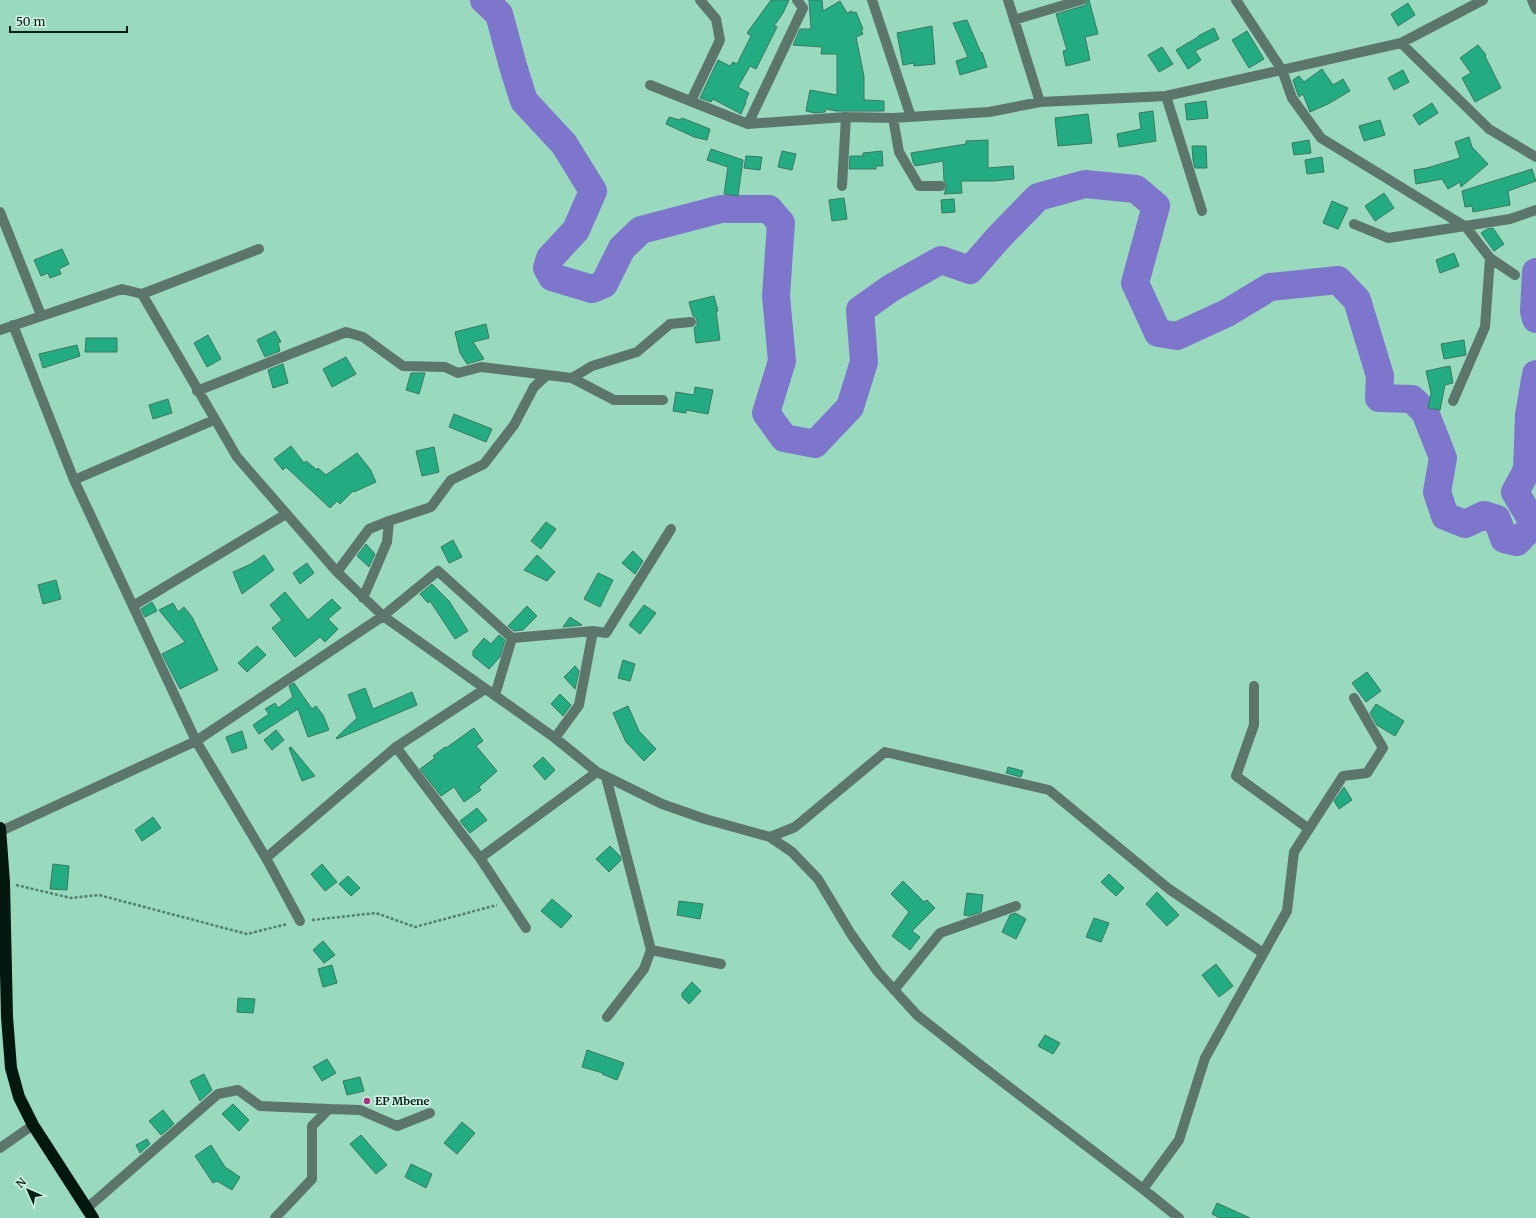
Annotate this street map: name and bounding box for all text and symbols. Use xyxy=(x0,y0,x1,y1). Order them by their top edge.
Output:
scale bar xyxy=(10,8,127,34)
text: 50 m xyxy=(16,14,45,29)
place label: EP Mbene xyxy=(375,1094,430,1108)
marker: EP Mbene xyxy=(362,1096,372,1106)
north arrow xyxy=(8,1170,48,1210)
text: N xyxy=(13,1175,29,1191)

